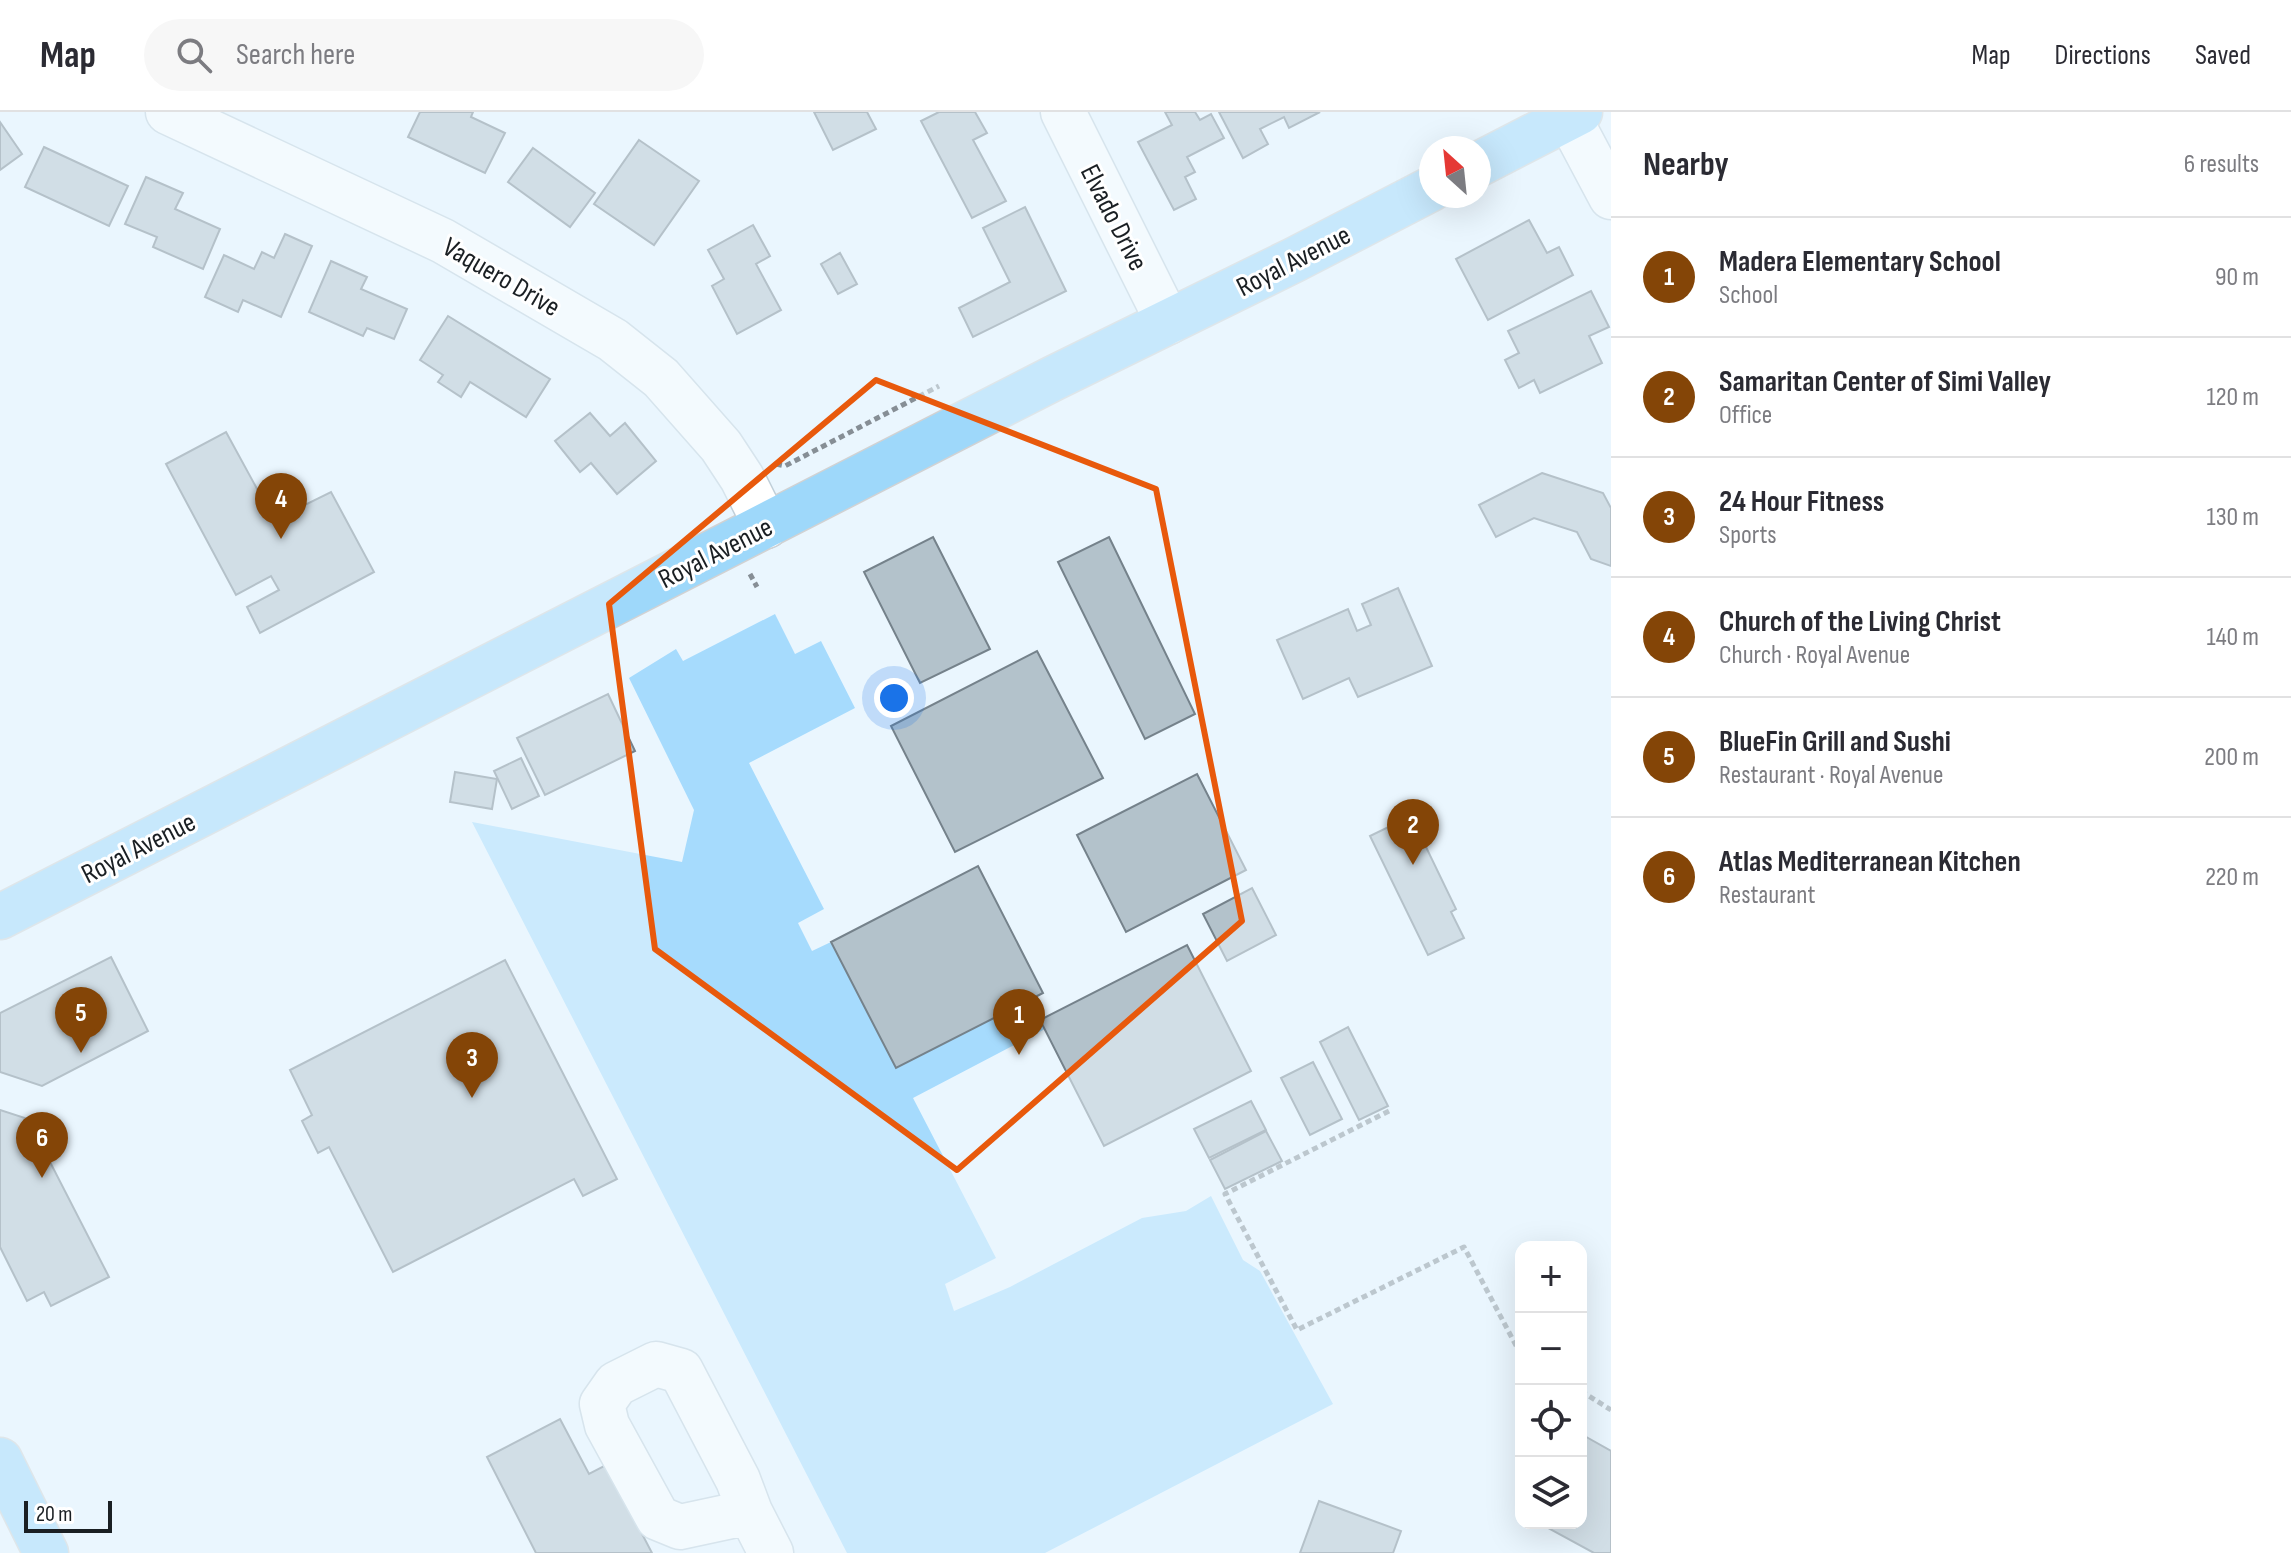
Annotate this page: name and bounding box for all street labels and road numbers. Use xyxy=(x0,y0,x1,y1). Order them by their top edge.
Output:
street label: Elvado Drive xyxy=(1073,159,1154,276)
street label: Royal Avenue xyxy=(1231,219,1356,304)
street label: Vaquero Drive xyxy=(437,231,566,324)
street label: Royal Avenue xyxy=(653,511,778,596)
street label: Royal Avenue xyxy=(76,806,201,891)

